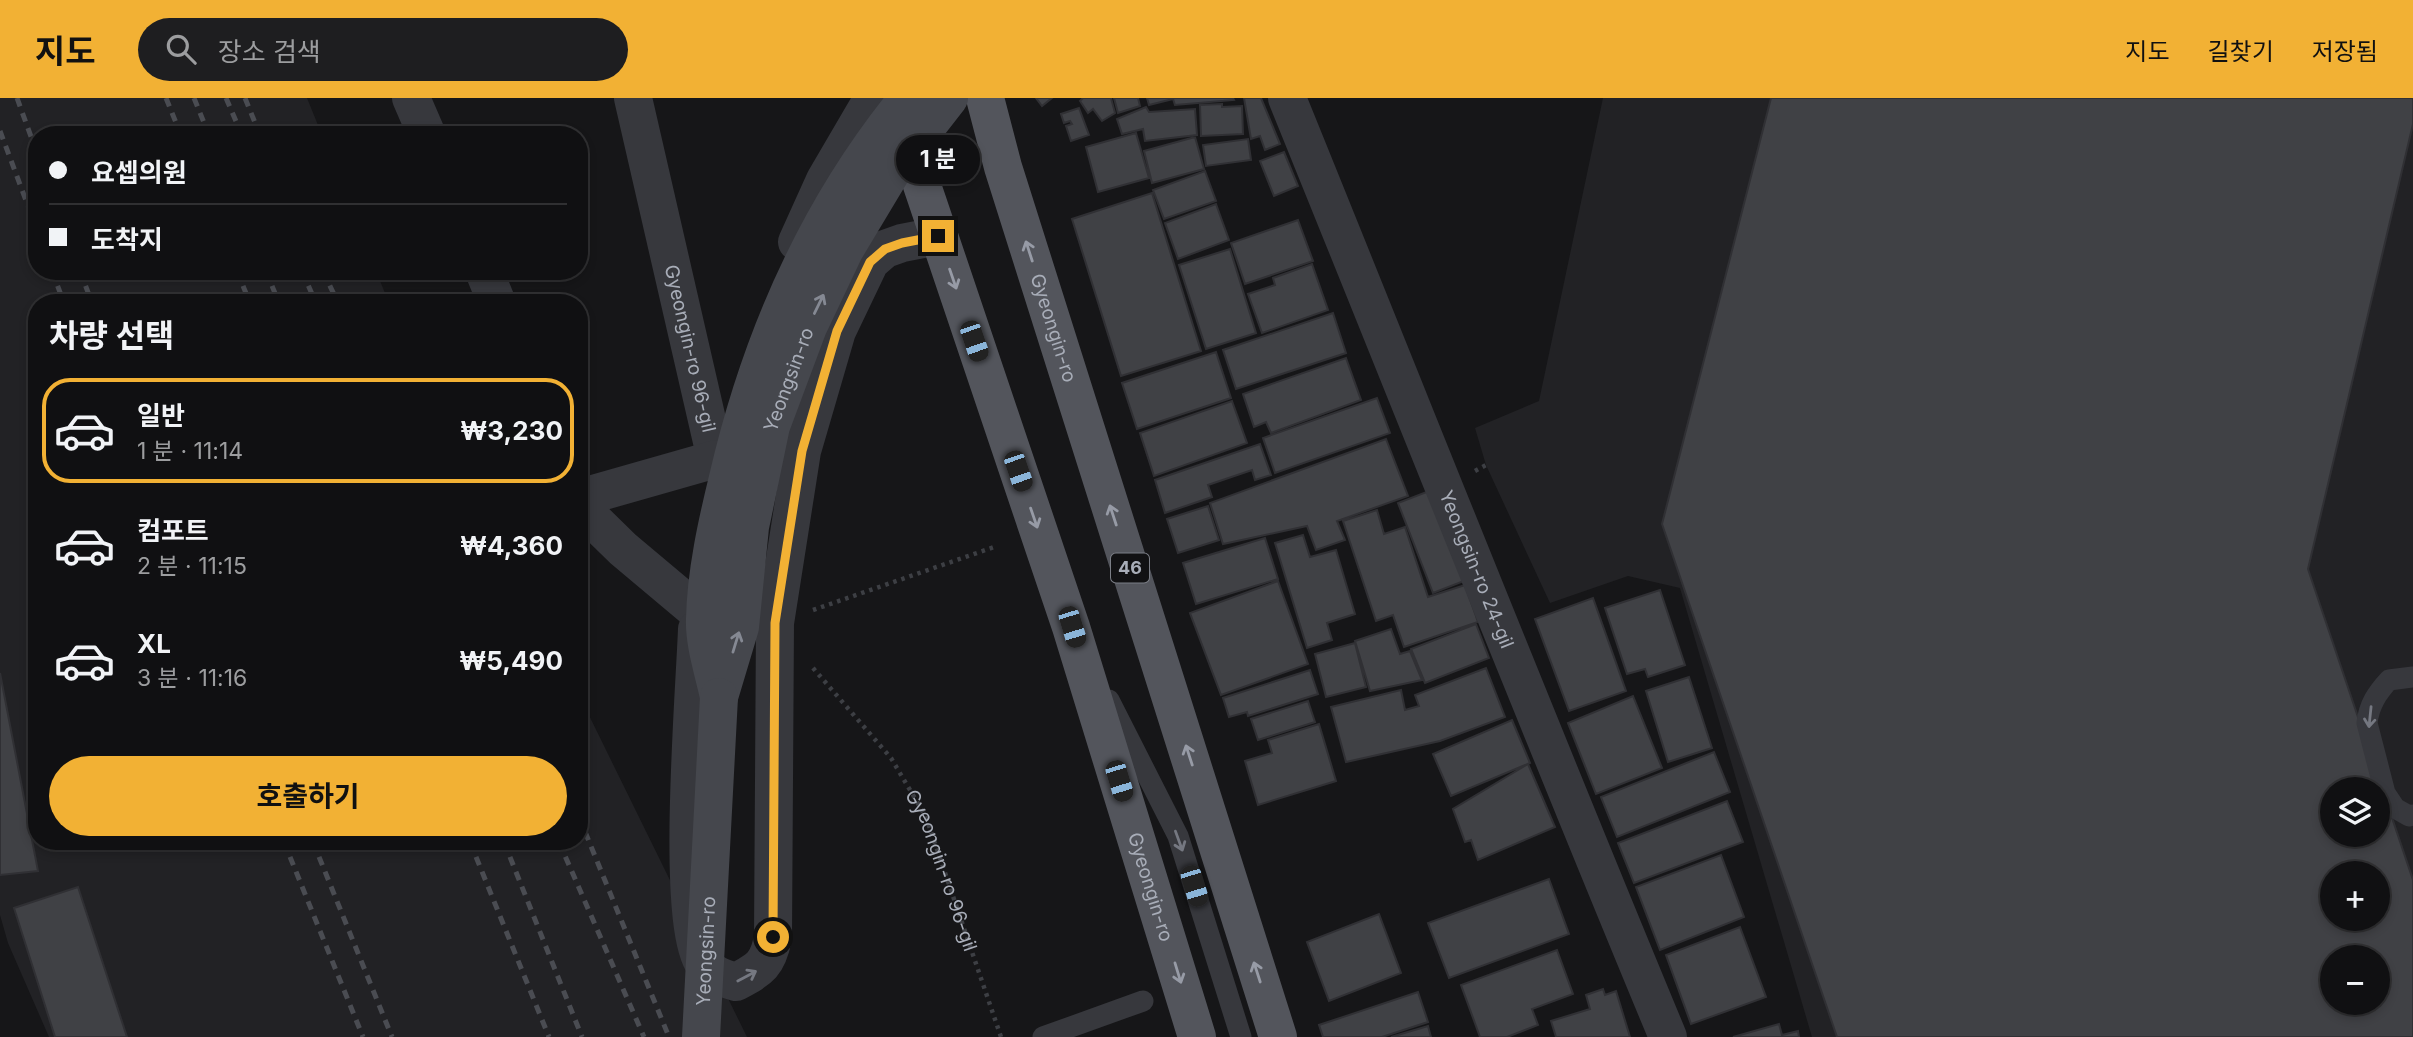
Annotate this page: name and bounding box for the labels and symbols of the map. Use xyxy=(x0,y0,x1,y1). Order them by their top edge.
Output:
callout: 1 분 xyxy=(896,135,980,184)
route end xyxy=(922,220,954,252)
one-way arrow xyxy=(1022,240,1035,262)
street label: Gyeongin-ro 96-gil xyxy=(660,263,720,435)
one-way arrow xyxy=(947,268,960,290)
street label: Gyeongin-ro xyxy=(1025,271,1081,385)
one-way arrow xyxy=(813,294,826,315)
car xyxy=(958,318,991,364)
street label: Yeongsin-ro xyxy=(759,324,819,435)
car xyxy=(1002,448,1035,494)
street label: Yeongsin-ro 24-gil xyxy=(1434,487,1519,652)
one-way arrow xyxy=(1105,504,1118,526)
one-way arrow xyxy=(1029,506,1041,528)
road number: 46 xyxy=(1111,554,1149,582)
car xyxy=(1056,604,1089,650)
one-way arrow xyxy=(730,631,743,653)
one-way arrow xyxy=(2363,705,2376,728)
one-way arrow xyxy=(1181,744,1194,766)
car xyxy=(1103,758,1136,804)
street label: Gyeongin-ro 96-gil xyxy=(900,785,982,954)
street label: Gyeongin-ro xyxy=(1123,830,1178,944)
one-way arrow xyxy=(1174,830,1186,851)
car xyxy=(1178,863,1211,909)
street label: Yeongsin-ro xyxy=(692,896,720,1007)
route start xyxy=(757,921,789,953)
one-way arrow xyxy=(1250,961,1263,983)
one-way arrow xyxy=(1172,962,1185,984)
one-way arrow xyxy=(736,969,757,982)

